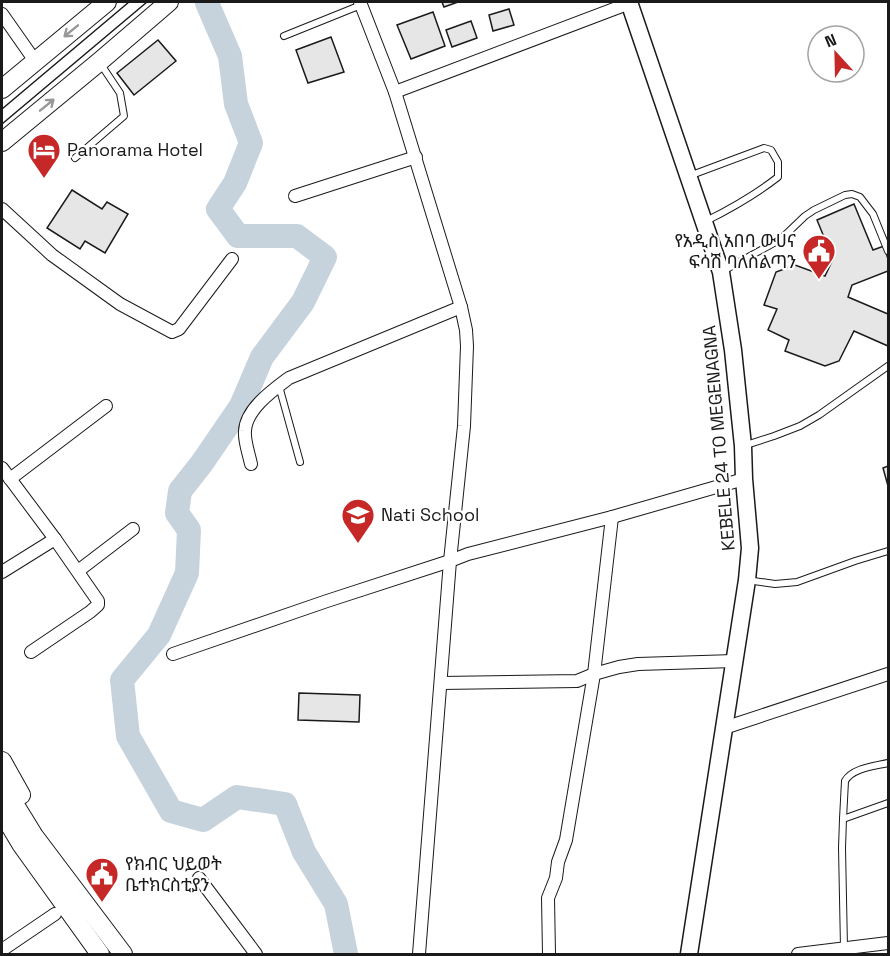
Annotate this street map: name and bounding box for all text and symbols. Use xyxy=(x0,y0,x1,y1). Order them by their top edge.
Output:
north arrow xyxy=(806,24,866,84)
one-way arrow xyxy=(63,25,79,38)
text: N xyxy=(822,29,839,52)
one-way arrow xyxy=(39,99,55,112)
hotel icon: Panorama Hotel xyxy=(26,132,62,179)
place label: Panorama Hotel xyxy=(67,138,203,161)
place label: የአዲስ አበባ ውሀና ፍሳሽ ባለስልጣን xyxy=(675,229,796,273)
public building icon: የአዲስ አበባ ውሀና ፍሳሽ ባለስልጣን xyxy=(801,233,837,280)
street label: KEBELE 24 TO MEGENAGNA xyxy=(697,324,740,552)
school or university icon: Nati School xyxy=(340,497,376,544)
place label: Nati School xyxy=(381,503,480,526)
place label: የክብር ህይወት ቤተክርስቲያን xyxy=(125,852,222,896)
public building icon: የክብር ህይወት ቤተክርስቲያን xyxy=(84,856,120,903)

